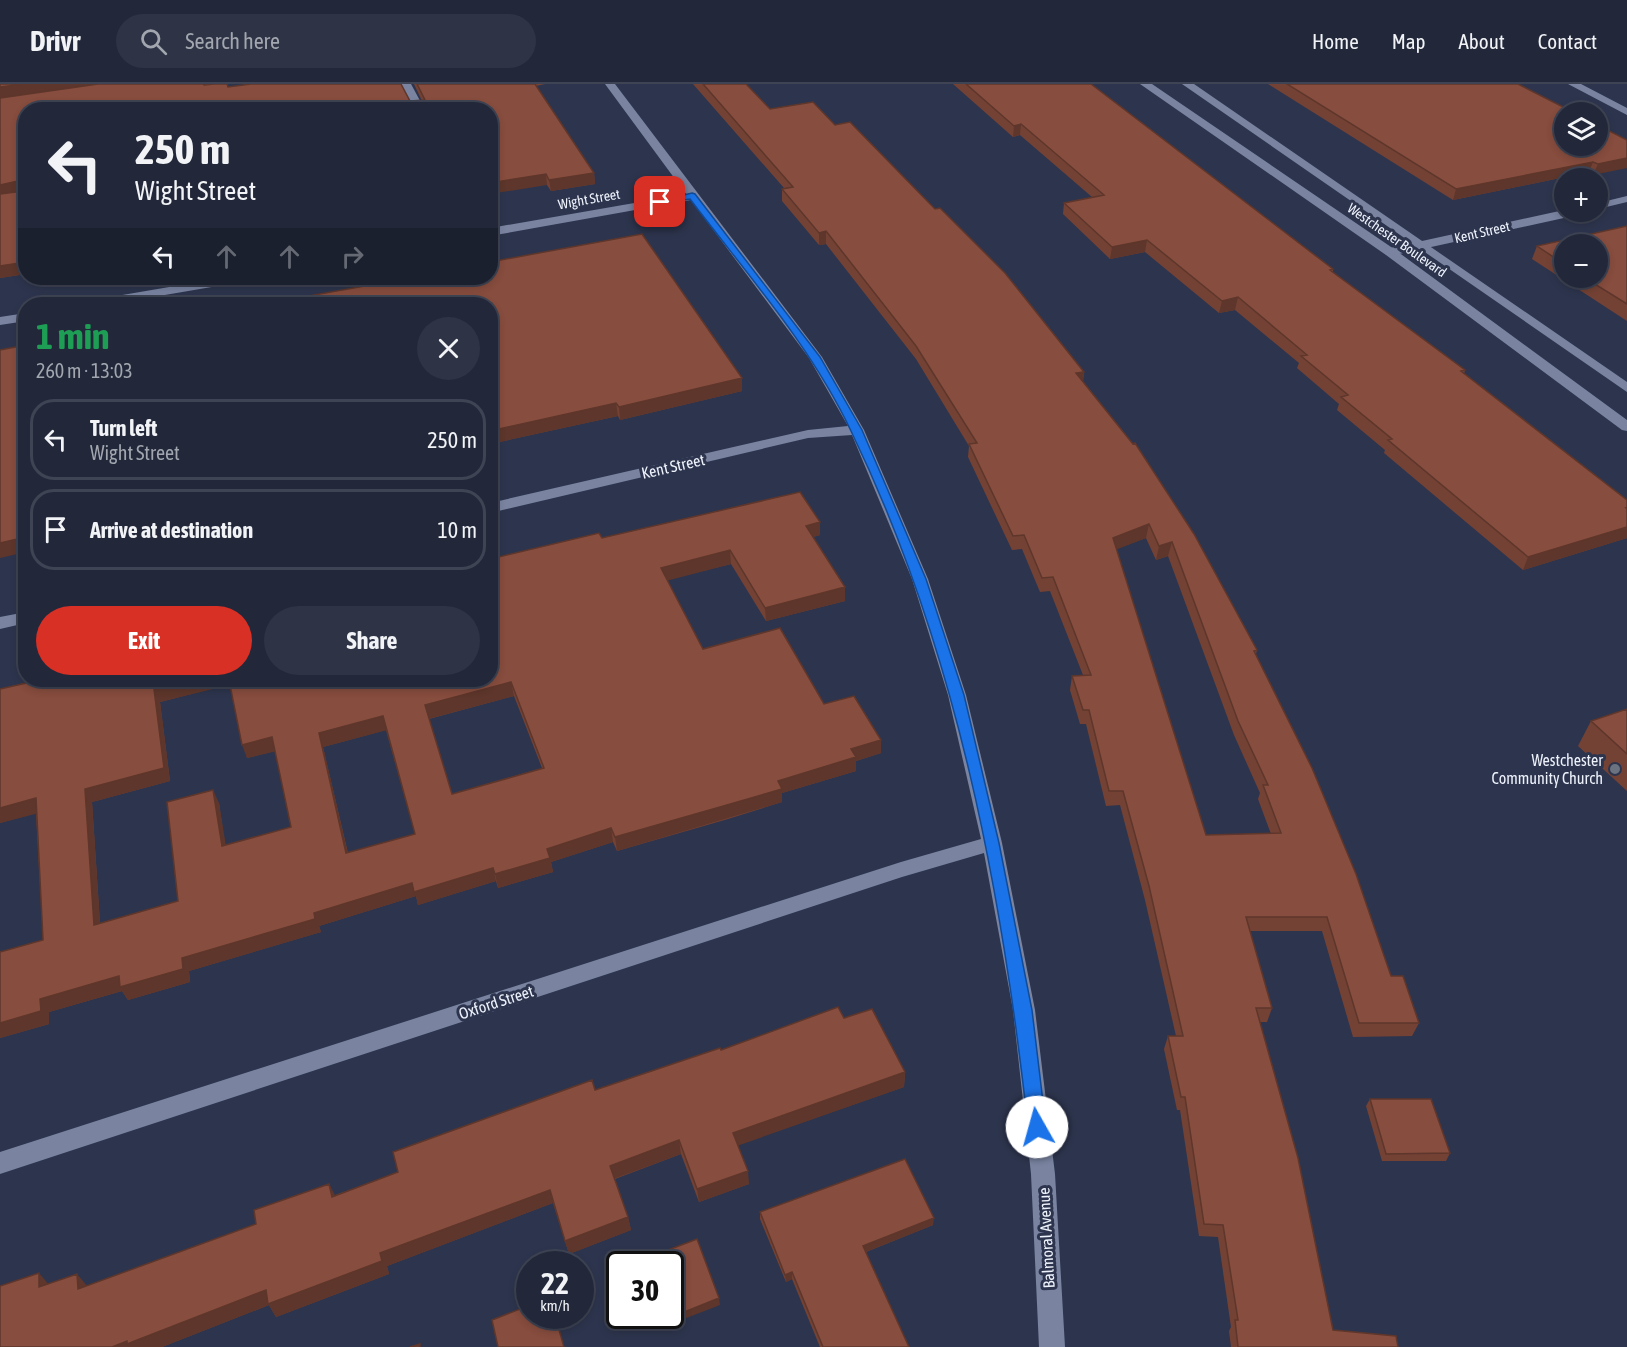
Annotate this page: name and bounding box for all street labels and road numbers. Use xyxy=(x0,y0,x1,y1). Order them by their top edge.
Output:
street label: Wight Street xyxy=(557,186,621,212)
street label: Westchester Boulevard xyxy=(1344,200,1450,280)
street label: Kent Street xyxy=(1453,218,1511,246)
street label: Kent Street xyxy=(640,450,707,482)
street label: Oxford Street xyxy=(456,981,536,1023)
street label: Balmoral Avenue xyxy=(1034,1187,1058,1289)

